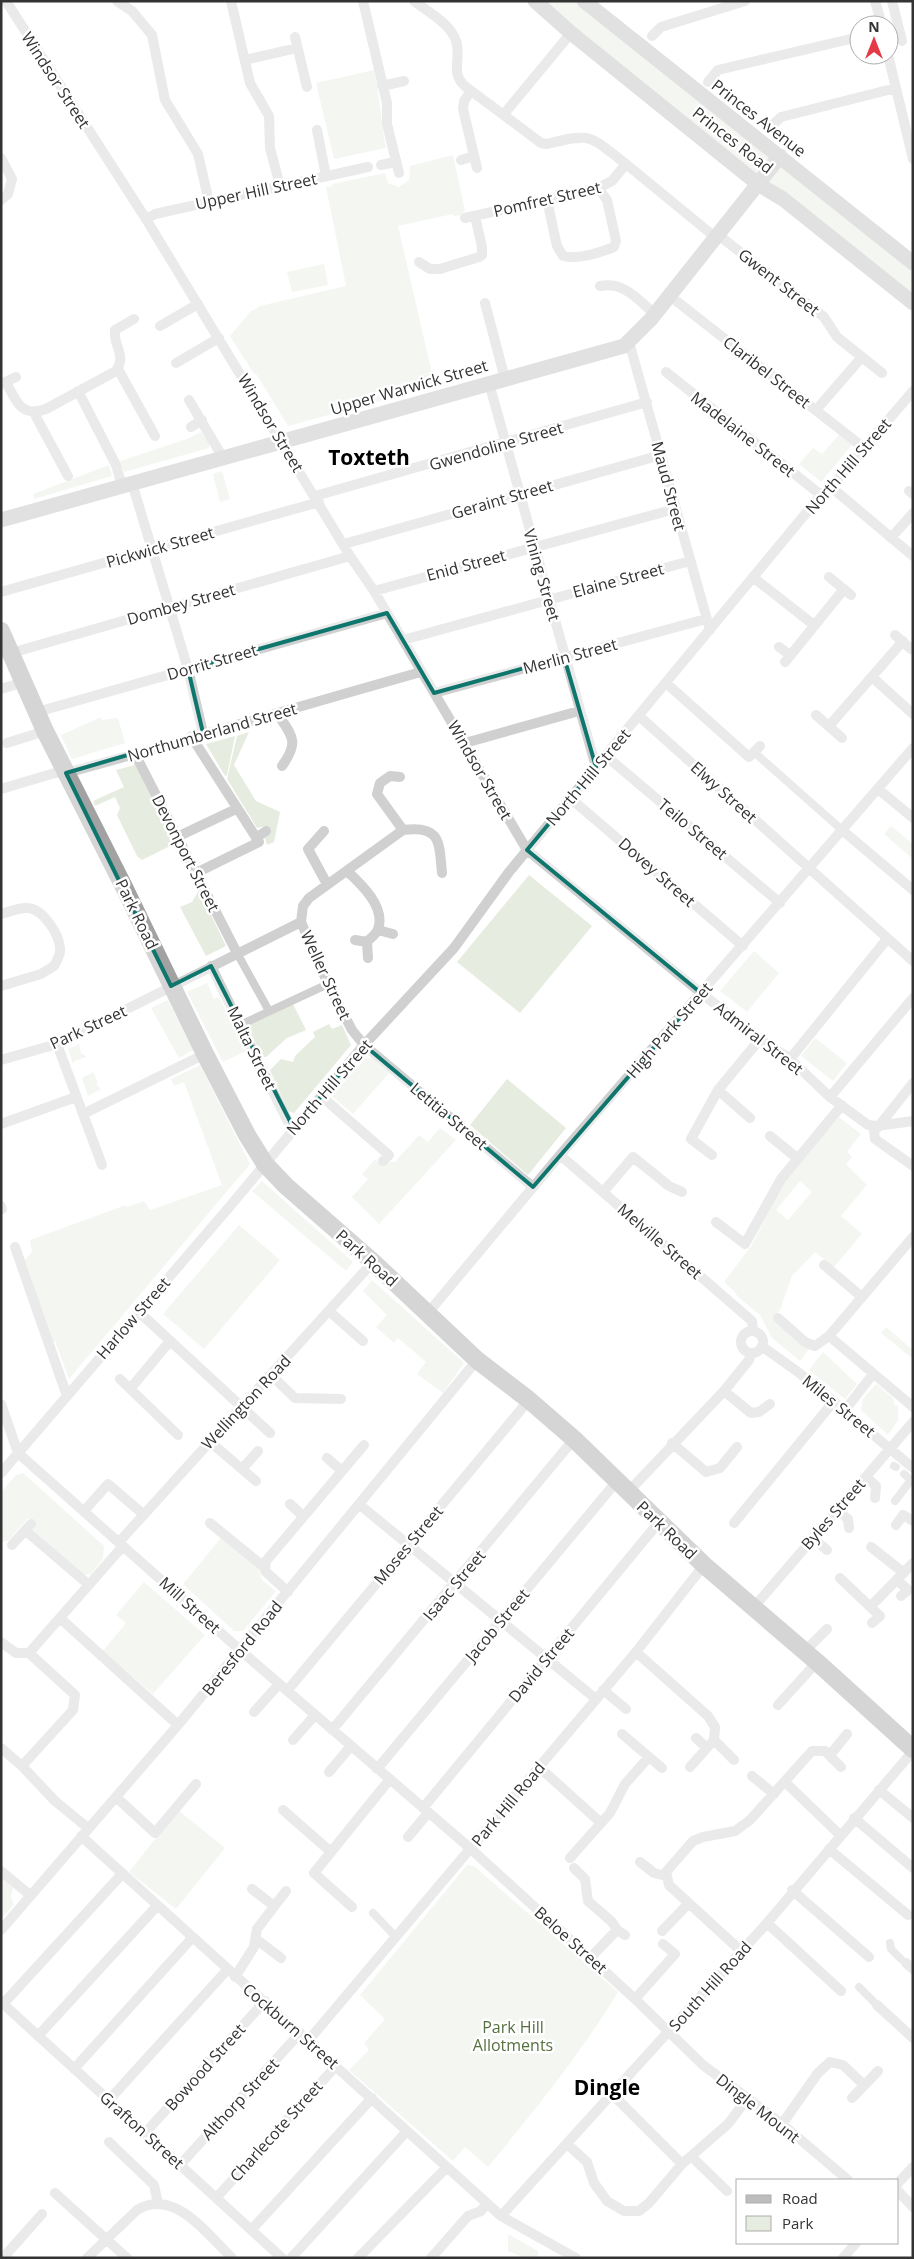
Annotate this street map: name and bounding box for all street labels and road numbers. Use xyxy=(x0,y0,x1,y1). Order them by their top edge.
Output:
street label: Windsor Street xyxy=(17,27,96,133)
street label: Princes Avenue xyxy=(707,74,811,162)
street label: Princes Road xyxy=(688,102,778,178)
street label: Upper Hill Street xyxy=(193,167,319,215)
street label: Pomfret Street xyxy=(491,176,603,222)
street label: Gwent Street xyxy=(734,243,824,321)
street label: Claribel Street xyxy=(719,331,815,413)
street label: Upper Warwick Street xyxy=(328,354,490,420)
street label: Windsor Street xyxy=(233,370,309,477)
street label: Madelaine Street xyxy=(686,386,800,482)
street label: North Hill Street xyxy=(800,413,896,519)
street label: Gwendoline Street xyxy=(427,416,566,476)
street label: Maud Street xyxy=(647,439,692,533)
street label: Geraint Street xyxy=(449,474,556,524)
street label: Pickwick Street xyxy=(104,521,217,573)
street label: Vining Street xyxy=(518,526,566,624)
street label: Enid Street xyxy=(424,544,508,586)
street label: Elaine Street xyxy=(570,557,666,603)
street label: Dombey Street xyxy=(124,578,238,630)
street label: Merlin Street xyxy=(520,633,620,679)
street label: Dorrit Street xyxy=(164,639,260,685)
street label: Northumberland Street xyxy=(125,697,299,767)
street label: Windsor Street xyxy=(443,716,517,824)
street label: North Hill Street xyxy=(541,723,635,830)
street label: Elwy Street xyxy=(686,756,762,828)
street label: Devonport Street xyxy=(147,791,225,916)
street label: Teilo Street xyxy=(654,793,733,865)
street label: Dovey Street xyxy=(614,833,700,912)
street label: Park Road xyxy=(110,875,164,953)
street label: Weller Street xyxy=(296,927,356,1024)
street label: High Park Street xyxy=(621,977,717,1083)
street label: Admiral Street xyxy=(710,996,808,1080)
street label: Park Street xyxy=(46,1000,130,1054)
street label: Malta Street xyxy=(222,1002,282,1094)
street label: North Hill Street xyxy=(281,1034,377,1140)
street label: Letitia Street xyxy=(406,1077,493,1155)
street label: Melville Street xyxy=(613,1198,707,1284)
street label: Park Road xyxy=(331,1224,403,1292)
street label: Harlow Street xyxy=(91,1272,175,1364)
street label: Wellington Road xyxy=(196,1350,296,1454)
street label: Miles Street xyxy=(798,1370,880,1442)
street label: Byles Street xyxy=(796,1473,870,1554)
street label: Park Road xyxy=(632,1496,702,1564)
street label: Moses Street xyxy=(368,1501,448,1589)
street label: Isaac Street xyxy=(418,1545,490,1625)
street label: Mill Street xyxy=(155,1572,226,1639)
street label: Jacob Street xyxy=(459,1584,534,1668)
street label: Beresford Road xyxy=(197,1596,287,1700)
street label: David Street xyxy=(503,1623,579,1707)
street label: Park Hill Road xyxy=(466,1757,550,1851)
street label: Beloe Street xyxy=(530,1901,612,1979)
street label: South Hill Road xyxy=(664,1936,756,2036)
street label: Cockburn Street xyxy=(238,1978,344,2074)
street label: Bowood Street xyxy=(160,2018,250,2115)
street label: Althorp Street xyxy=(196,2053,284,2145)
street label: Dingle Mount xyxy=(712,2068,805,2148)
street label: Charlecote Street xyxy=(225,2075,328,2186)
street label: Grafton Street xyxy=(95,2086,189,2174)

